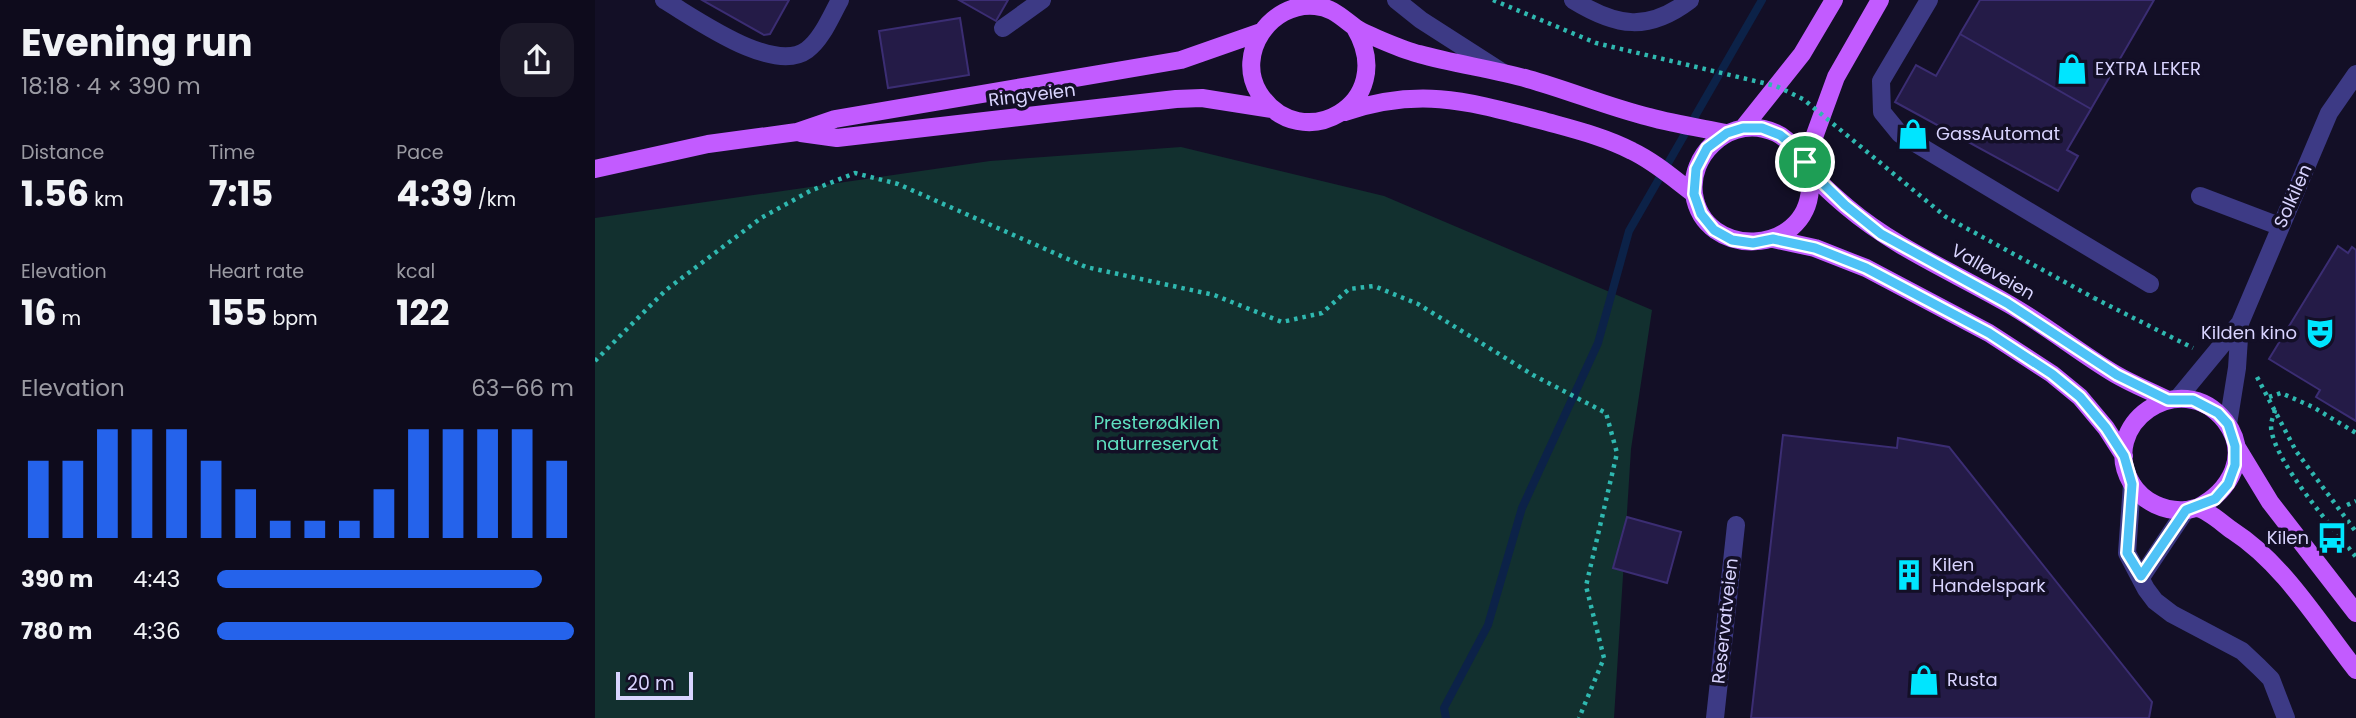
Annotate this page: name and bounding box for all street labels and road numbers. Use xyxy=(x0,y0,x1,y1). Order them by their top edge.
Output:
street label: Ringveien xyxy=(987,77,1077,112)
street label: Solkilen xyxy=(2267,160,2318,232)
street label: Valløveien xyxy=(1947,237,2040,306)
street label: Reservatveien xyxy=(1705,557,1744,685)

